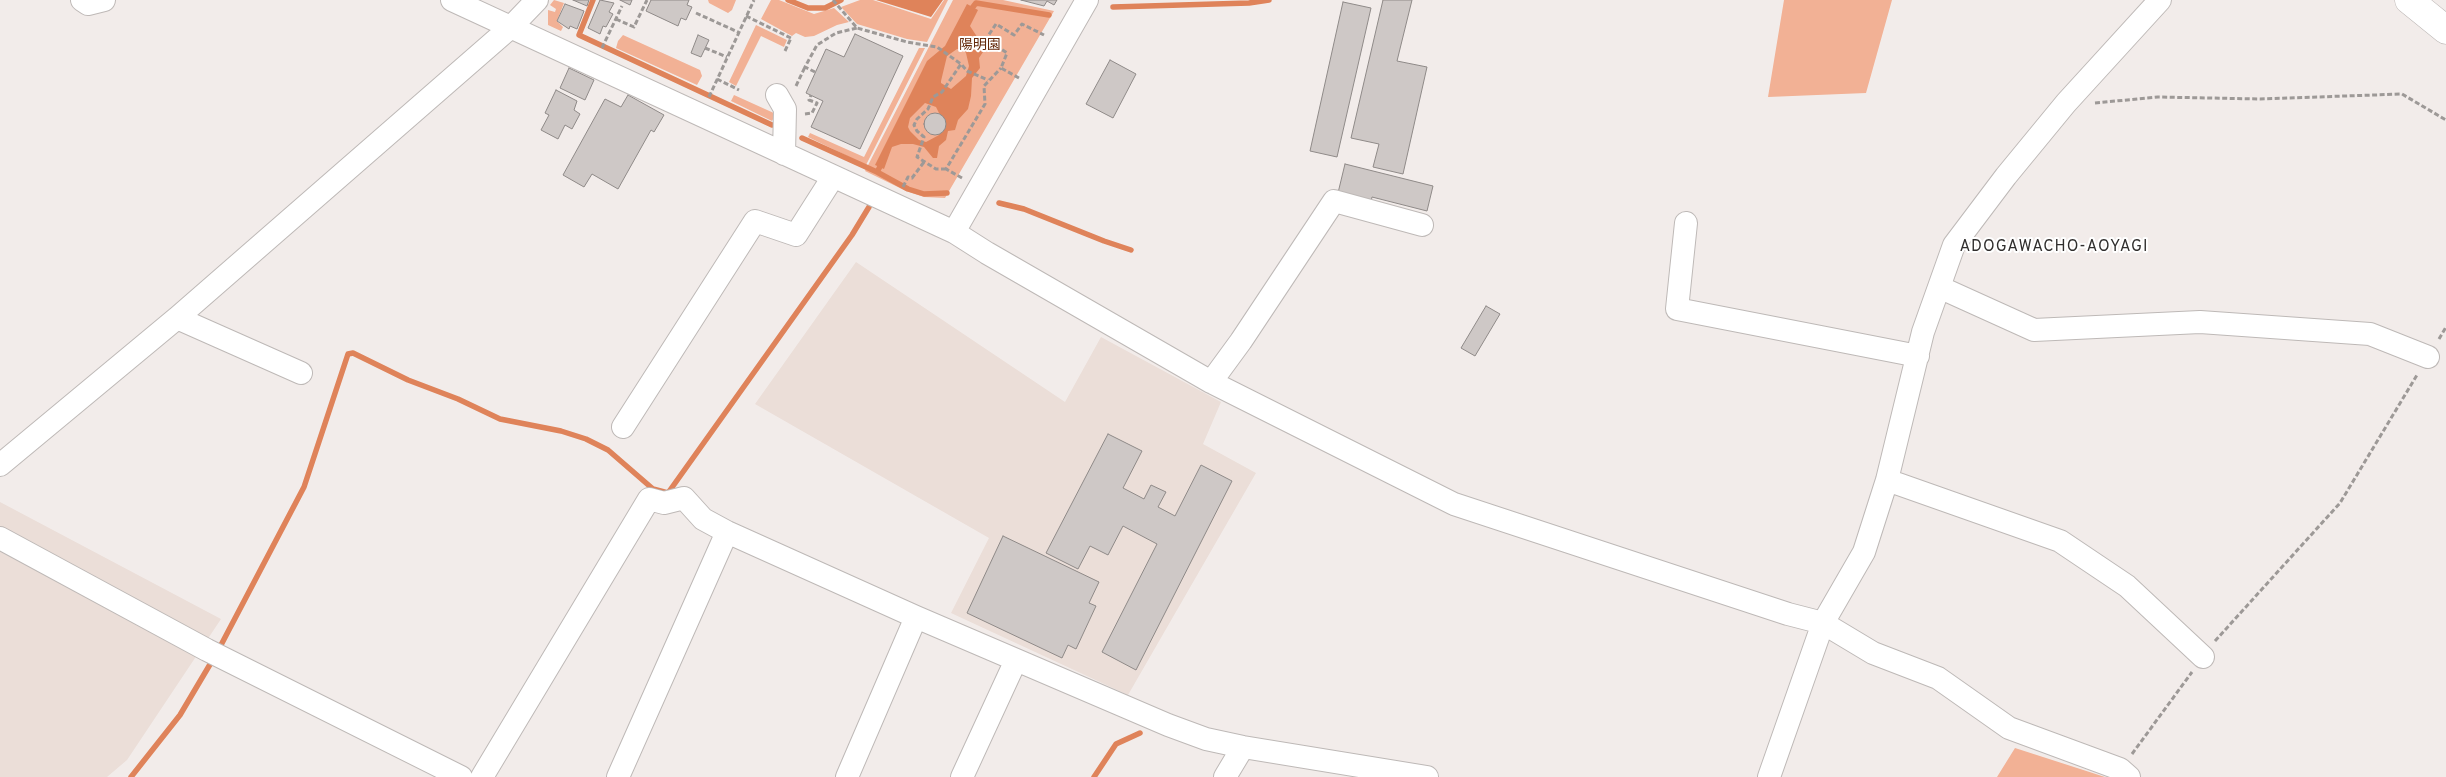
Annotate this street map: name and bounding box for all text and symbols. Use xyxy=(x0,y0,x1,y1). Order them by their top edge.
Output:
park label: 陽明園 xyxy=(959,38,1001,54)
district label: ADOGAWACHO-AOYAGI xyxy=(1957,238,2151,258)

